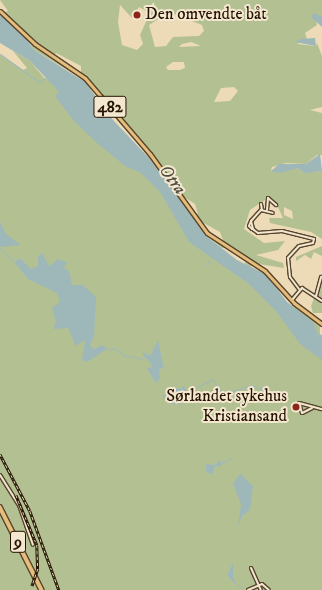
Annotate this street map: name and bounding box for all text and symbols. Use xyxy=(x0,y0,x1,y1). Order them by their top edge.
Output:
place label: Den omvendte båt xyxy=(145,5,267,25)
marker: Den omvendte båt xyxy=(132,10,142,20)
road number: 482 xyxy=(93,93,127,121)
water label: Otra xyxy=(154,161,190,199)
place label: Sørlandet sykehus Kristiansand xyxy=(166,387,287,427)
marker: Sørlandet sykehus Kristiansand xyxy=(290,401,302,413)
road number: 9 xyxy=(10,528,26,556)

